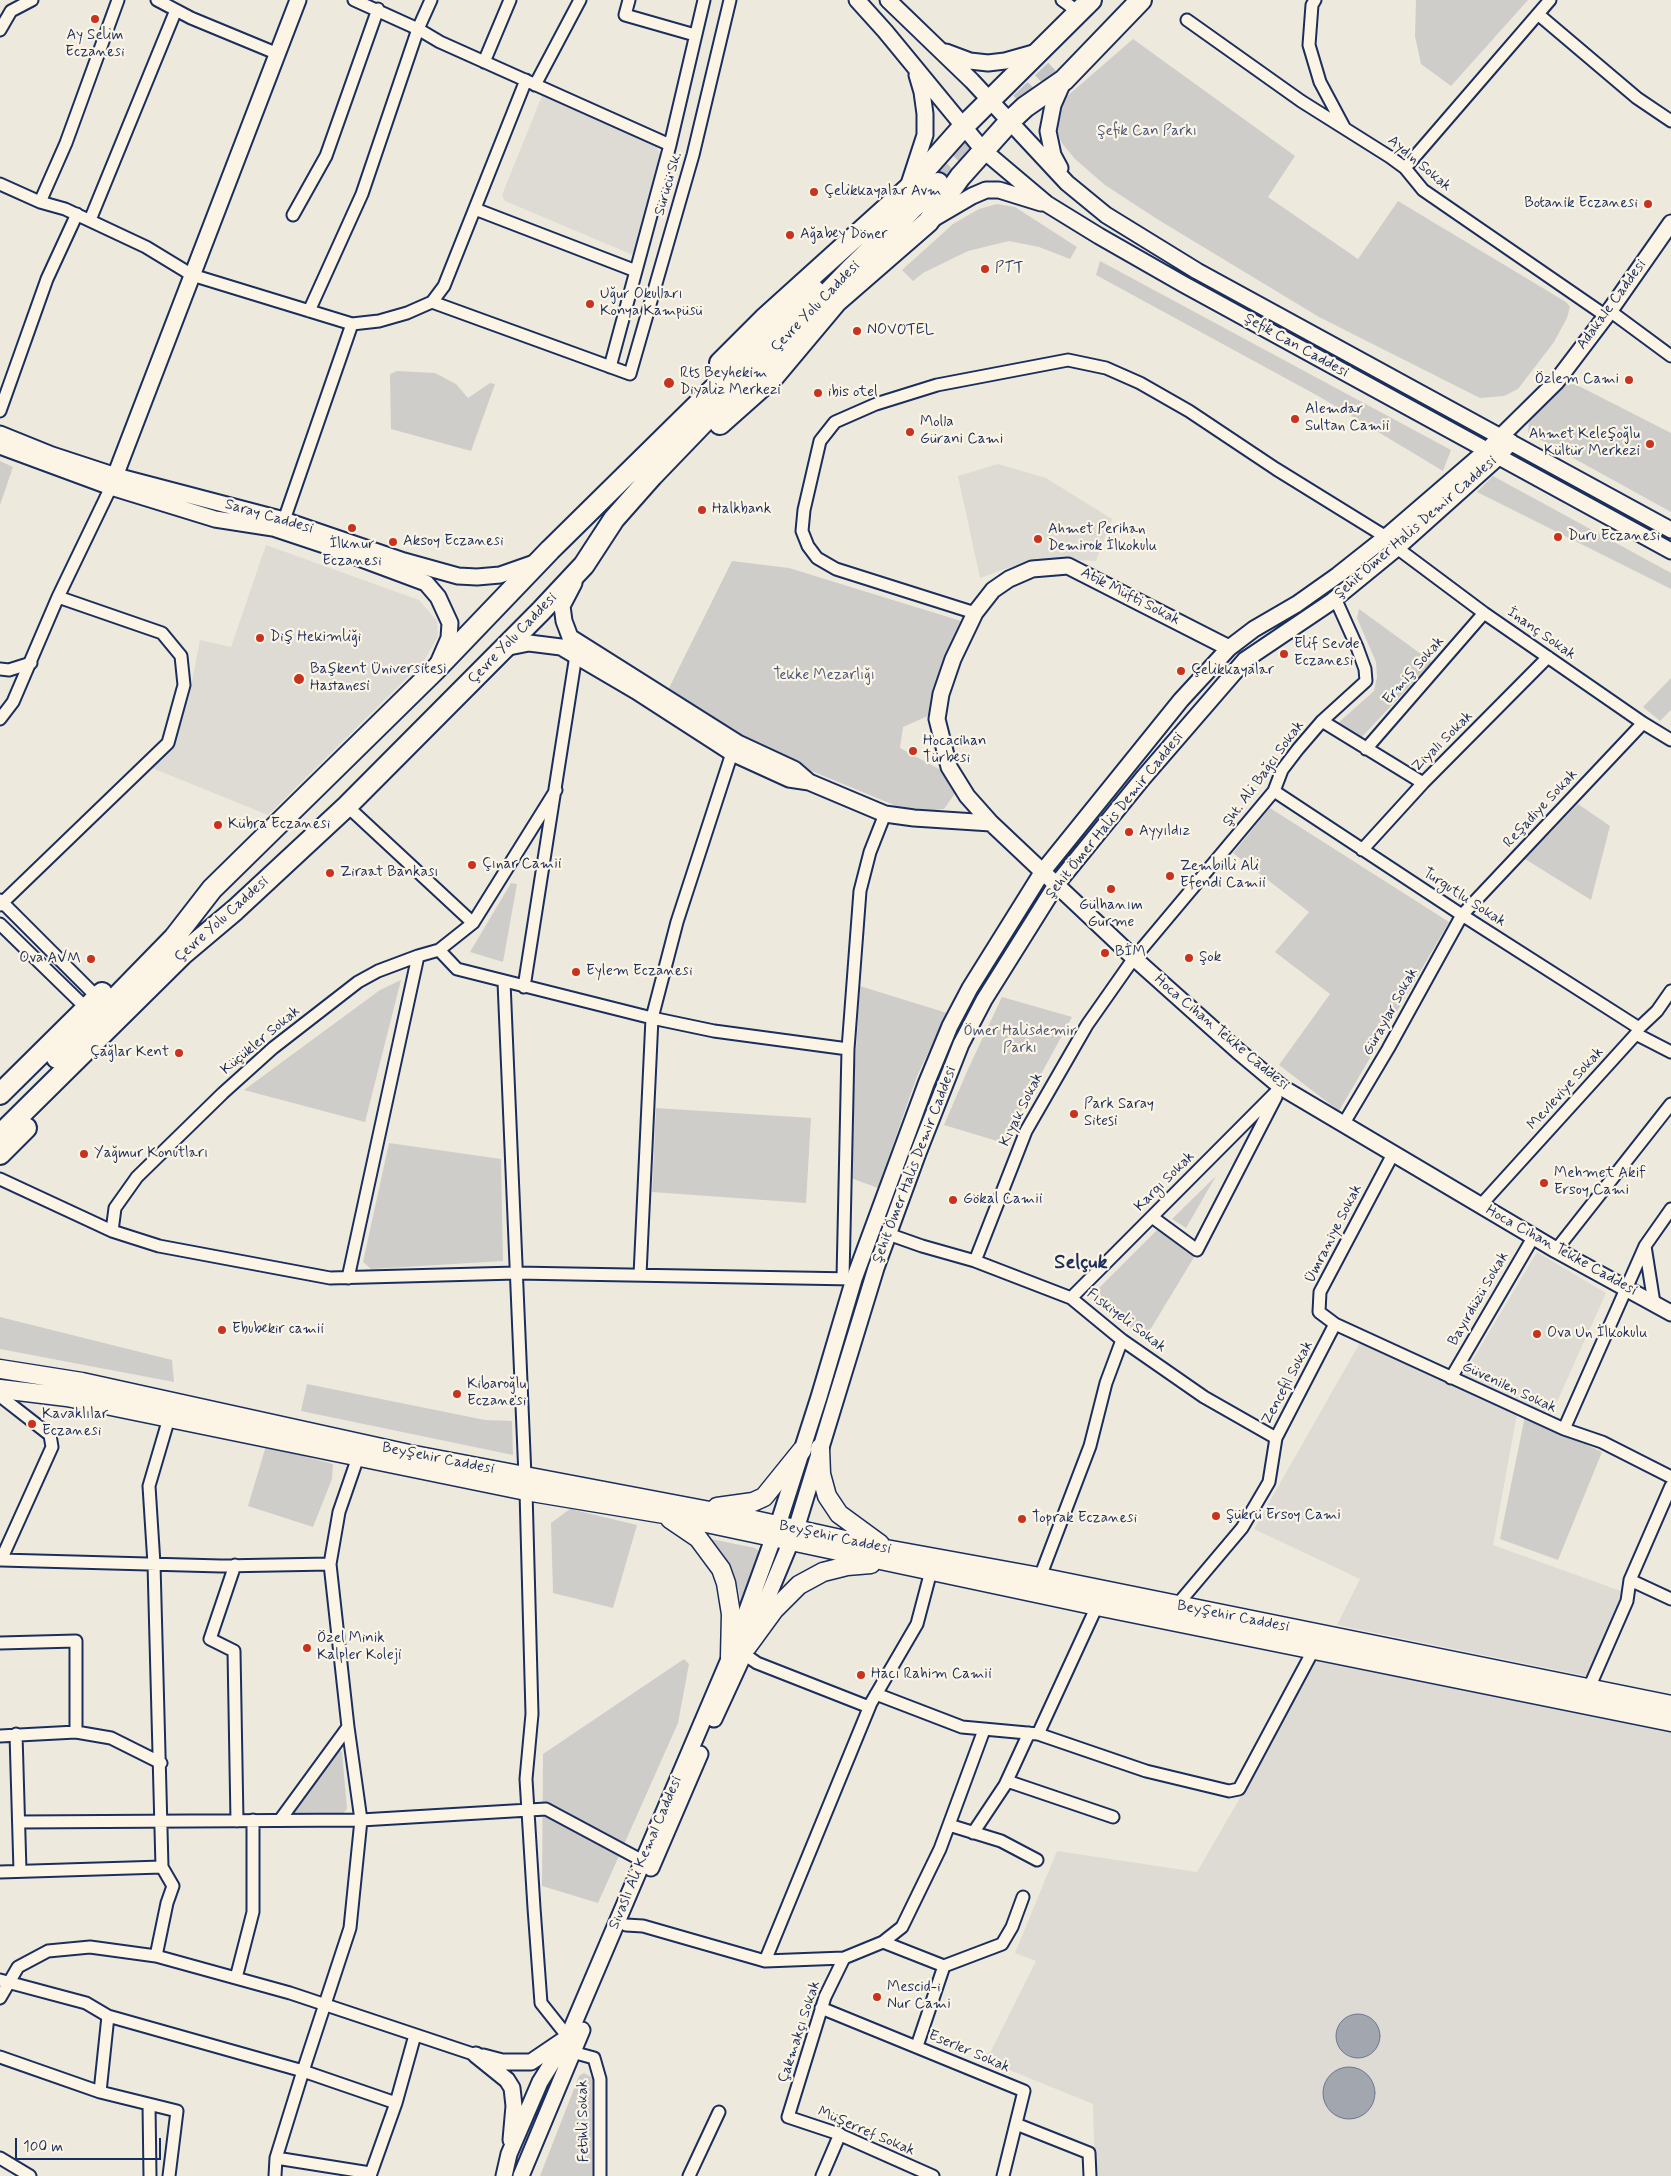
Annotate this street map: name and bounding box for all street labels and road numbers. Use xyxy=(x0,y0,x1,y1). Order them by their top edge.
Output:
street label: Aydın Sokak xyxy=(1383,132,1455,196)
street label: Sürücü Sk. xyxy=(651,150,687,218)
street label: Adakale Caddesi xyxy=(1573,256,1651,354)
street label: Çevre Yolu Caddesi xyxy=(768,257,864,357)
street label: Şefik Can Caddesi xyxy=(1241,310,1351,382)
street label: Şehit Ömer Halis Demir Caddesi xyxy=(1331,453,1501,603)
street label: Saray Caddesi xyxy=(223,496,315,538)
street label: Atik Müfti Sokak xyxy=(1077,564,1183,630)
street label: Çevre Yolu Caddesi xyxy=(465,589,561,689)
street label: İnanç Sokak xyxy=(1503,604,1579,664)
street label: Ermiş Sokak xyxy=(1380,633,1448,709)
street label: Ziyalı Sokak xyxy=(1409,708,1477,776)
street label: Şht. Ali Bağcı Sokak xyxy=(1220,717,1308,831)
street label: Şehit Ömer Halis Demir Caddesi xyxy=(1042,729,1188,903)
street label: Reşadiye Sokak xyxy=(1500,766,1582,852)
street label: Turgutlu Sokak xyxy=(1419,865,1509,931)
street label: Çevre Yolu Caddesi xyxy=(171,873,273,967)
street label: Güraylar Sokak xyxy=(1360,965,1422,1059)
street label: Hoca Cihan Tekke Caddesi xyxy=(1150,971,1292,1095)
street label: Küçükler Sokak xyxy=(218,1003,304,1079)
street label: Mevleviye Sokak xyxy=(1524,1044,1608,1134)
street label: Şehit Ömer Halis Demir Caddesi xyxy=(869,1064,961,1266)
street label: Kıyak Sokak xyxy=(996,1070,1048,1150)
street label: Kargı Sokak xyxy=(1131,1148,1199,1216)
street label: Ümraniye Sokak xyxy=(1301,1182,1367,1286)
street label: Hoca Cihan Tekke Caddesi xyxy=(1482,1202,1640,1300)
street label: Bayırdüzü Sokak xyxy=(1445,1249,1513,1349)
street label: Fıskiyeli Sokak xyxy=(1083,1285,1169,1357)
street label: Zencefil Sokak xyxy=(1258,1338,1318,1428)
street label: Güvenilen Sokak xyxy=(1459,1358,1559,1418)
street label: Beyşehir Caddesi xyxy=(380,1439,496,1479)
street label: Beyşehir Caddesi xyxy=(777,1517,893,1559)
street label: Beyşehir Caddesi xyxy=(1175,1597,1291,1637)
street label: Sivaslı Ali Kemal Caddesi xyxy=(606,1774,686,1932)
street label: Çakmakçı Sokak xyxy=(775,1979,825,2085)
street label: Eserler Sokak xyxy=(926,2027,1012,2077)
street label: Fetihli Sokak xyxy=(574,2080,594,2162)
street label: Müşerref Sokak xyxy=(815,2103,917,2161)

